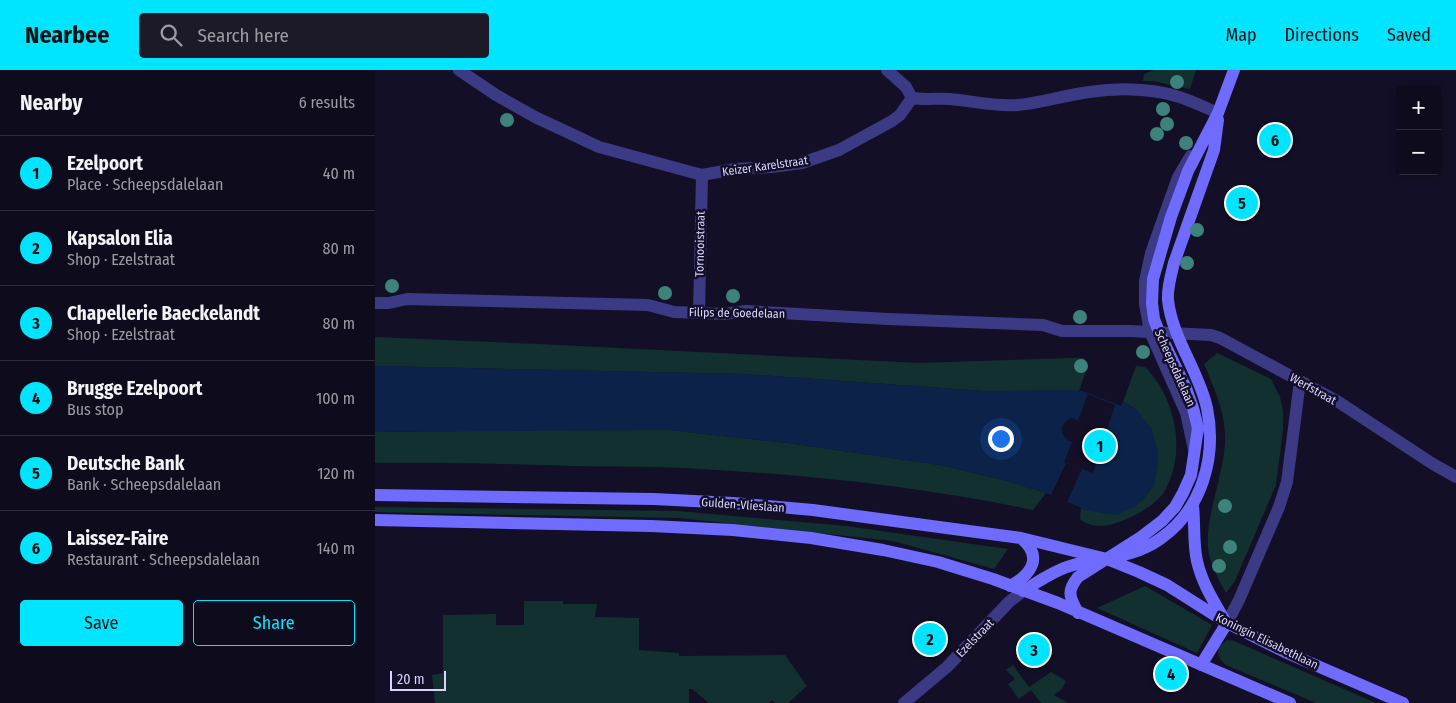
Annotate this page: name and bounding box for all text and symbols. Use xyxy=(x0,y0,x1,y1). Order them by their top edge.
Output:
search box xyxy=(139,13,489,58)
text: Nearbee xyxy=(25,21,109,49)
icon: search xyxy=(157,21,185,49)
text: Search here xyxy=(197,24,289,47)
text: Map xyxy=(1225,24,1257,46)
text: Directions xyxy=(1285,24,1359,46)
text: Saved xyxy=(1387,24,1431,46)
map controls xyxy=(1396,85,1441,175)
button: + xyxy=(1396,85,1441,130)
text: Nearby xyxy=(20,90,82,116)
text: 6 results xyxy=(299,93,355,112)
pin: 6 xyxy=(1259,121,1291,159)
button: − xyxy=(1396,130,1441,175)
text: Ezelpoort xyxy=(67,152,143,175)
street label: Keizer Karelstraat xyxy=(721,153,809,179)
text: 1 xyxy=(33,164,39,183)
text: 40 m xyxy=(323,164,355,183)
text: Place · Scheepsdalelaan xyxy=(67,175,223,194)
pin: 5 xyxy=(1226,184,1258,222)
street label: Tornooistraat xyxy=(692,211,708,277)
text: Kapsalon Elia xyxy=(67,227,173,250)
text: 2 xyxy=(32,239,40,258)
text: 80 m xyxy=(323,239,355,258)
text: Shop · Ezelstraat xyxy=(67,250,175,269)
text: Chapellerie Baeckelandt xyxy=(67,302,260,325)
street label: Filips de Goedelaan xyxy=(689,305,785,321)
text: 3 xyxy=(32,314,40,333)
text: 80 m xyxy=(323,314,355,333)
text: Shop · Ezelstraat xyxy=(67,325,175,344)
street label: Scheepsdalelaan xyxy=(1152,327,1198,409)
street label: Werfstraat xyxy=(1287,370,1339,408)
text: Brugge Ezelpoort xyxy=(67,377,202,400)
text: 4 xyxy=(32,389,40,408)
text: 100 m xyxy=(316,389,355,408)
text: Bus stop xyxy=(67,400,123,419)
your location xyxy=(988,426,1014,452)
pin: 1 xyxy=(1084,427,1116,465)
text: Deutsche Bank xyxy=(67,452,184,475)
text: 5 xyxy=(32,464,40,483)
text: 120 m xyxy=(317,464,355,483)
text: Bank · Scheepsdalelaan xyxy=(67,475,221,494)
street label: Gulden-Vlieslaan xyxy=(701,495,785,515)
text: Laissez-Faire xyxy=(67,527,168,550)
text: 6 xyxy=(32,539,40,558)
text: 140 m xyxy=(317,539,355,558)
text: Restaurant · Scheepsdalelaan xyxy=(67,550,260,569)
button: Save xyxy=(20,600,183,646)
button: Share xyxy=(193,600,355,646)
street label: Koningin Elisabethlaan xyxy=(1213,610,1321,672)
street label: Ezelstraat xyxy=(953,616,997,660)
pin: 2 xyxy=(914,620,946,658)
pin: 3 xyxy=(1018,631,1050,669)
pin: 4 xyxy=(1155,655,1187,693)
scale bar xyxy=(390,668,446,691)
text: 20 m xyxy=(397,671,425,688)

